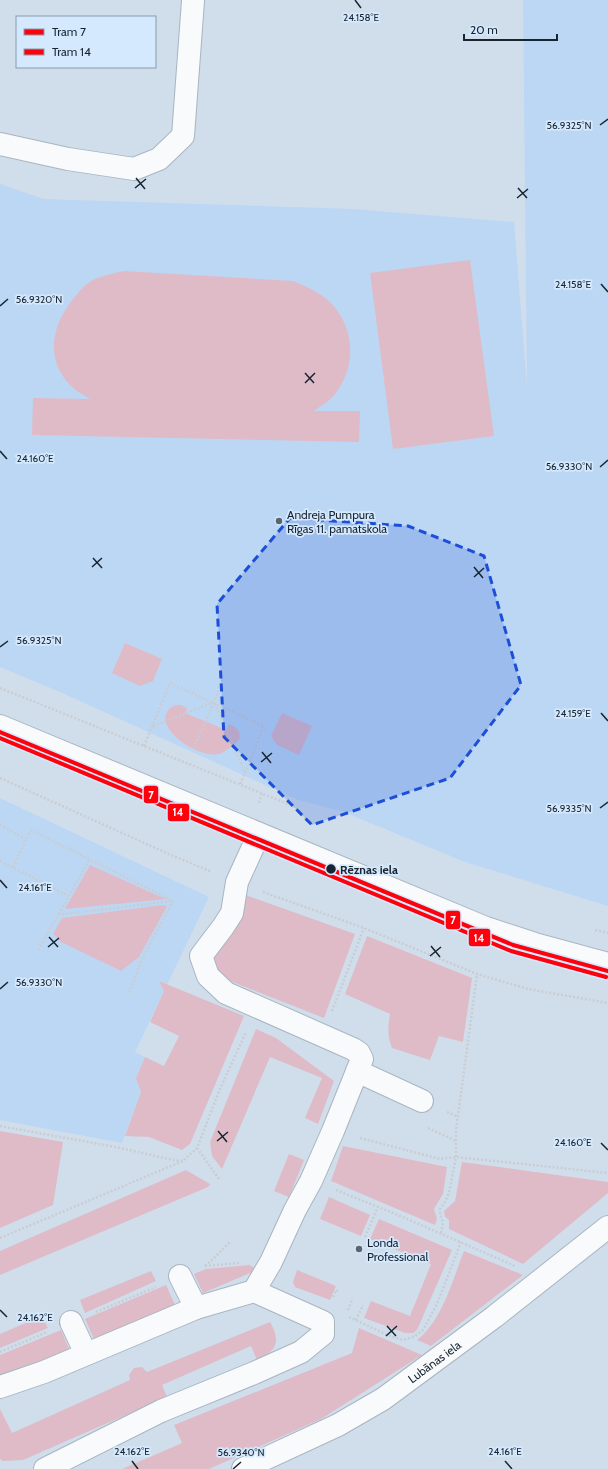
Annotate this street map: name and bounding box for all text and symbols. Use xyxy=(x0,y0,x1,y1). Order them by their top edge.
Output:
text: 24.158°E xyxy=(343,11,379,24)
legend xyxy=(16,16,156,68)
scale bar xyxy=(464,16,557,42)
text: 20 m xyxy=(470,22,498,37)
text: Tram 7 xyxy=(52,24,86,39)
text: Tram 14 xyxy=(52,44,91,59)
text: 56.9325°N xyxy=(547,119,591,132)
text: 24.158°E xyxy=(555,278,591,291)
text: 56.9320°N xyxy=(16,293,62,306)
text: 24.160°E xyxy=(16,452,54,465)
text: 56.9330°N xyxy=(546,460,592,473)
place label: Andreja Pumpura Rīgas 11. pamatskola xyxy=(287,507,387,536)
marker: Andreja Pumpura Rīgas 11. pamatskola xyxy=(274,516,284,526)
text: 56.9325°N xyxy=(17,634,61,647)
text: 24.159°E xyxy=(555,707,591,720)
line badge: 7 xyxy=(143,785,159,804)
text: 7 xyxy=(148,788,154,802)
text: 56.9335°N xyxy=(546,802,592,815)
line badge: 14 xyxy=(167,803,190,822)
text: 14 xyxy=(173,805,184,819)
marker: Rēznas iela xyxy=(324,862,338,876)
place label: Rēznas iela xyxy=(340,862,398,877)
text: 24.161°E xyxy=(18,881,52,894)
line badge: 7 xyxy=(445,910,461,930)
text: 7 xyxy=(450,913,456,927)
line badge: 14 xyxy=(468,928,491,947)
text: 14 xyxy=(474,931,485,945)
text: 56.9330°N xyxy=(16,976,62,989)
text: 24.160°E xyxy=(554,1136,592,1149)
place label: Londa Professional xyxy=(367,1235,428,1264)
marker: Londa Professional xyxy=(354,1244,364,1254)
text: 24.162°E xyxy=(17,1311,53,1324)
street label: Lubānas iela xyxy=(404,1337,464,1386)
text: 24.162°E xyxy=(114,1445,150,1458)
text: 24.161°E xyxy=(488,1445,522,1458)
text: 56.9340°N xyxy=(218,1446,264,1459)

